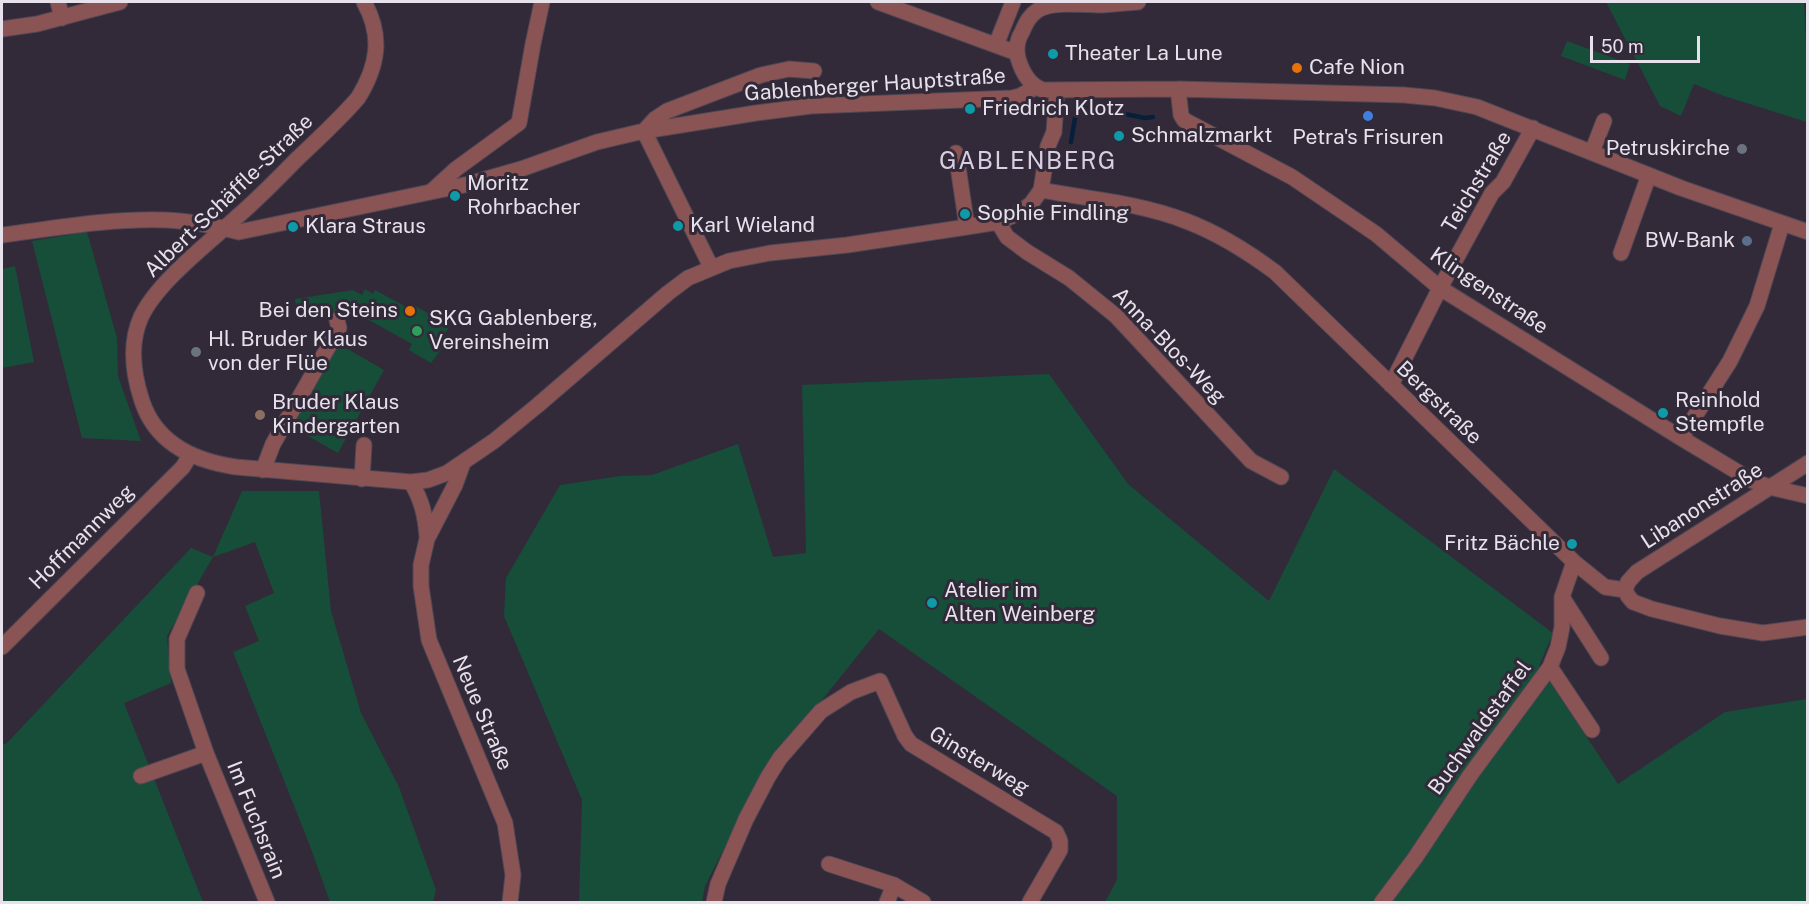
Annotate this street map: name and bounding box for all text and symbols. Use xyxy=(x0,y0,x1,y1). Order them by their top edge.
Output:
scale bar xyxy=(1593,24,1702,62)
text: 50 m xyxy=(1601,36,1644,57)
place label: Theater La Lune xyxy=(1065,41,1223,67)
marker: Theater La Lune xyxy=(1046,47,1060,61)
place label: Cafe Nion xyxy=(1309,55,1405,81)
marker: Cafe Nion xyxy=(1290,61,1304,75)
street label: Gablenberger Hauptstraße xyxy=(743,63,1007,107)
place label: Friedrich Klotz xyxy=(982,96,1124,122)
marker: Friedrich Klotz xyxy=(963,102,977,116)
street label: Albert-Schäffle-Straße xyxy=(140,109,318,283)
marker: Petra's Frisuren xyxy=(1361,109,1375,123)
place label: Schmalzmarkt xyxy=(1131,123,1272,149)
place label: Petra's Frisuren xyxy=(1292,125,1444,151)
street label: Teichstraße xyxy=(1437,127,1517,237)
marker: Schmalzmarkt xyxy=(1112,129,1126,143)
place label: Petruskirche xyxy=(1606,136,1730,162)
marker: Petruskirche xyxy=(1735,142,1749,156)
district label: GABLENBERG xyxy=(939,148,1117,176)
place label: Moritz Rohrbacher xyxy=(467,171,581,221)
marker: Moritz Rohrbacher xyxy=(448,189,462,203)
place label: Sophie Findling xyxy=(977,201,1129,227)
marker: Sophie Findling xyxy=(958,207,972,221)
place label: Karl Wieland xyxy=(690,213,815,239)
place label: Klara Straus xyxy=(305,214,426,240)
marker: Karl Wieland xyxy=(671,219,685,233)
marker: Klara Straus xyxy=(286,220,300,234)
place label: BW-Bank xyxy=(1645,228,1735,254)
marker: BW-Bank xyxy=(1740,234,1754,248)
street label: Klingenstraße xyxy=(1425,242,1553,340)
street label: Anna-Blos-Weg xyxy=(1107,283,1231,409)
place label: Bei den Steins xyxy=(259,298,398,324)
marker: Bei den Steins xyxy=(403,304,417,318)
place label: SKG Gablenberg, Vereinsheim xyxy=(429,306,598,356)
marker: SKG Gablenberg, Vereinsheim xyxy=(410,324,424,338)
place label: Hl. Bruder Klaus von der Flüe xyxy=(208,327,368,377)
marker: Hl. Bruder Klaus von der Flüe xyxy=(189,345,203,359)
street label: Bergstraße xyxy=(1391,356,1487,450)
place label: Reinhold Stempfle xyxy=(1675,388,1765,438)
place label: Bruder Klaus Kindergarten xyxy=(272,390,400,440)
marker: Reinhold Stempfle xyxy=(1656,406,1670,420)
marker: Bruder Klaus Kindergarten xyxy=(253,408,267,422)
street label: Libanonstraße xyxy=(1637,457,1767,555)
street label: Hoffmannweg xyxy=(24,479,140,595)
place label: Fritz Bächle xyxy=(1444,531,1560,557)
marker: Fritz Bächle xyxy=(1565,537,1579,551)
place label: Atelier im Alten Weinberg xyxy=(944,578,1095,628)
marker: Atelier im Alten Weinberg xyxy=(925,596,939,610)
street label: Neue Straße xyxy=(447,652,517,774)
street label: Buchwaldstaffel xyxy=(1423,656,1537,800)
street label: Ginsterweg xyxy=(924,721,1034,801)
street label: Im Fuchsrain xyxy=(221,758,291,882)

